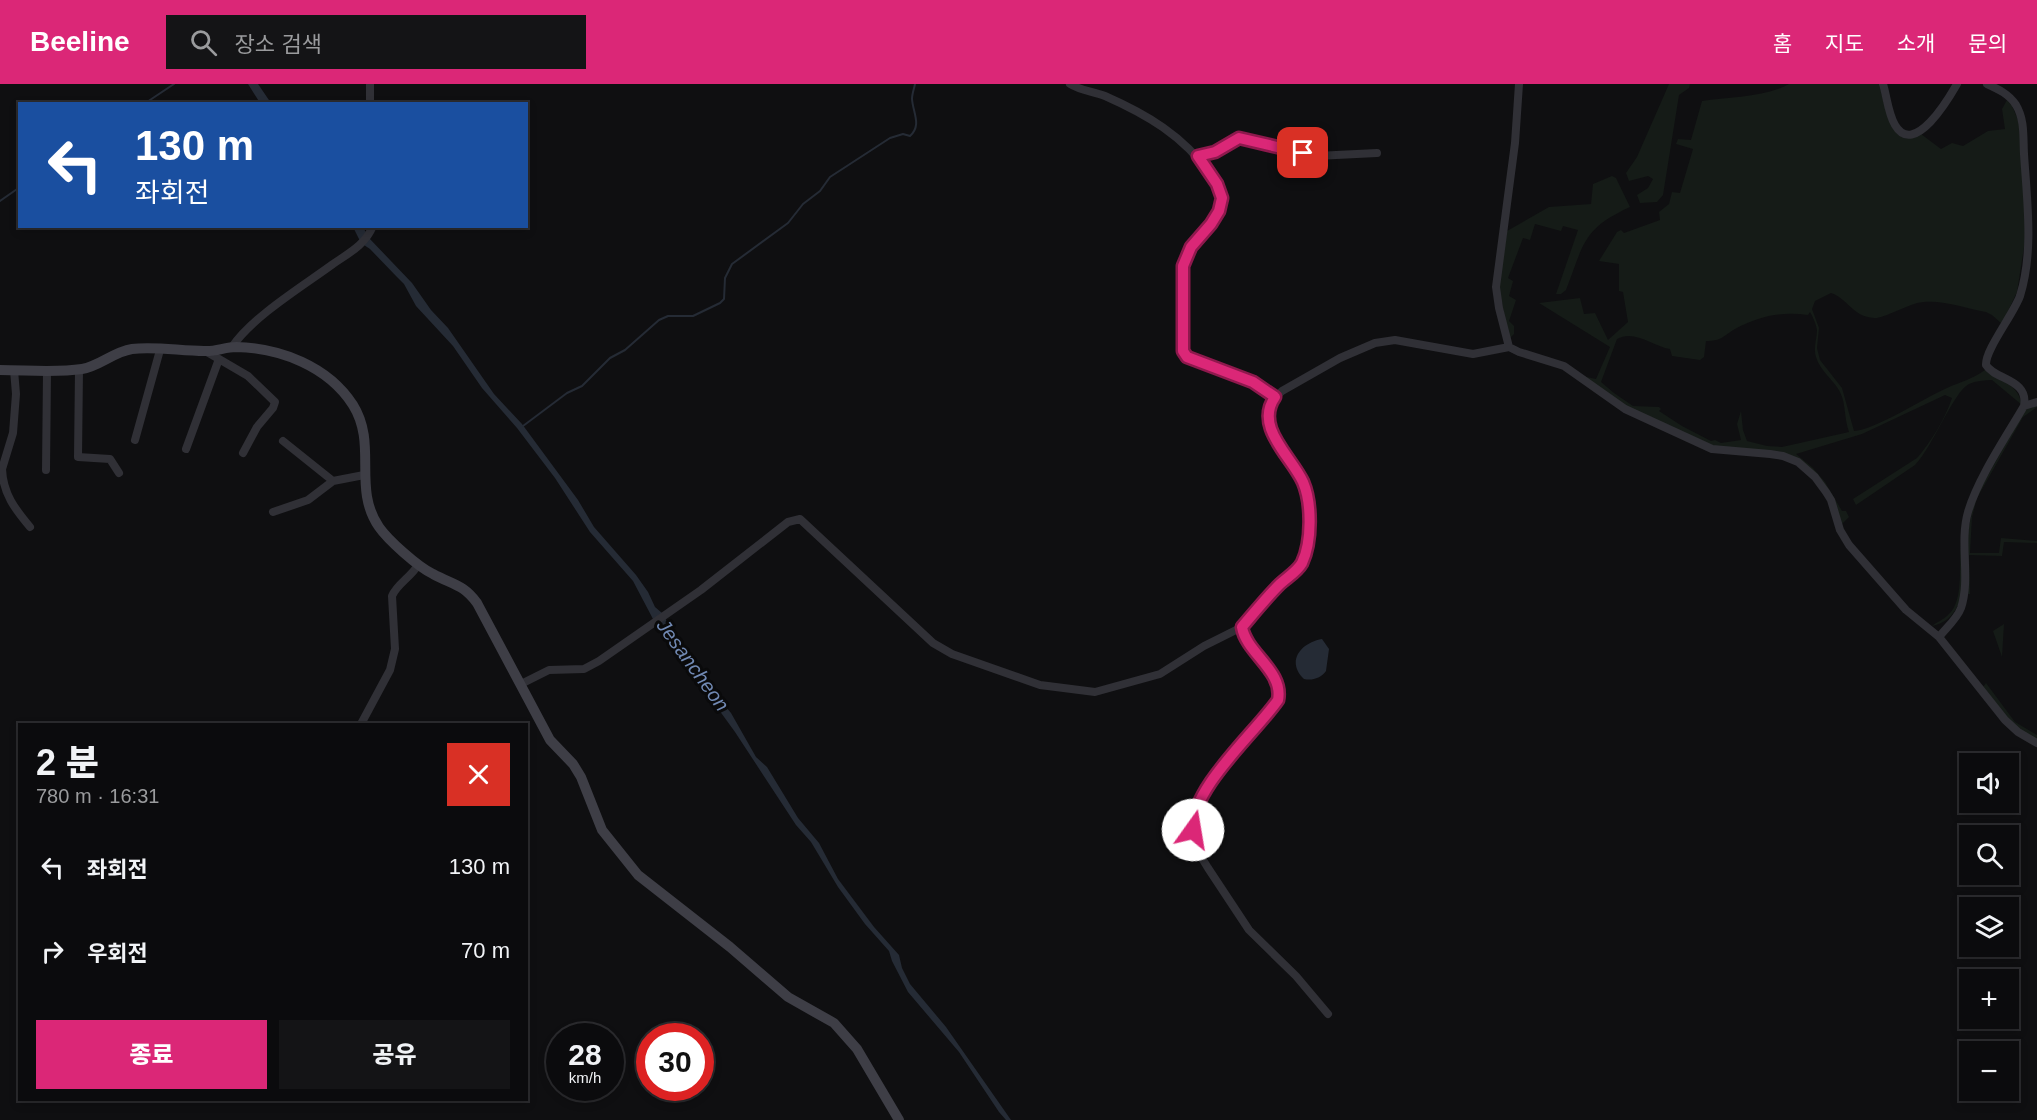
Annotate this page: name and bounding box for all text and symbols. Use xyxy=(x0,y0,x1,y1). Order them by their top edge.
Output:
search box xyxy=(166,15,586,69)
text: Beeline xyxy=(30,26,130,57)
icon: search xyxy=(187,26,220,59)
text: 장소 검색 xyxy=(235,32,322,57)
text: 홈 xyxy=(1773,32,1792,55)
text: 지도 xyxy=(1825,32,1864,55)
text: 소개 xyxy=(1897,32,1935,55)
text: 문의 xyxy=(1968,32,2007,55)
text: 130 m xyxy=(135,122,254,169)
icon: left xyxy=(36,126,114,204)
pin xyxy=(1277,127,1328,178)
icon: arrive xyxy=(1286,136,1319,169)
text: 좌회전 xyxy=(135,178,210,208)
water label: Jesancheon xyxy=(652,614,734,715)
text: 2 분 xyxy=(36,742,99,783)
button: close xyxy=(447,743,510,806)
map controls xyxy=(1959,753,2019,1101)
button: sound xyxy=(1959,753,2019,813)
text: 780 m · 16:31 xyxy=(36,785,159,807)
position arrow xyxy=(1161,798,1225,862)
button: search xyxy=(1959,825,2019,885)
icon: left xyxy=(36,851,69,884)
text: 130 m xyxy=(449,854,510,879)
text: 좌회전 xyxy=(87,857,148,882)
button: layers xyxy=(1959,897,2019,957)
icon: right xyxy=(36,935,69,968)
text: 70 m xyxy=(461,938,510,963)
text: 우회전 xyxy=(87,941,148,966)
button: + xyxy=(1959,969,2019,1029)
button: 종료 xyxy=(36,1020,267,1089)
button: 공유 xyxy=(279,1020,510,1089)
speed limit sign: 30 xyxy=(636,1023,714,1101)
text: 28 xyxy=(568,1038,602,1071)
button: − xyxy=(1959,1041,2019,1101)
text: km/h xyxy=(569,1069,601,1086)

